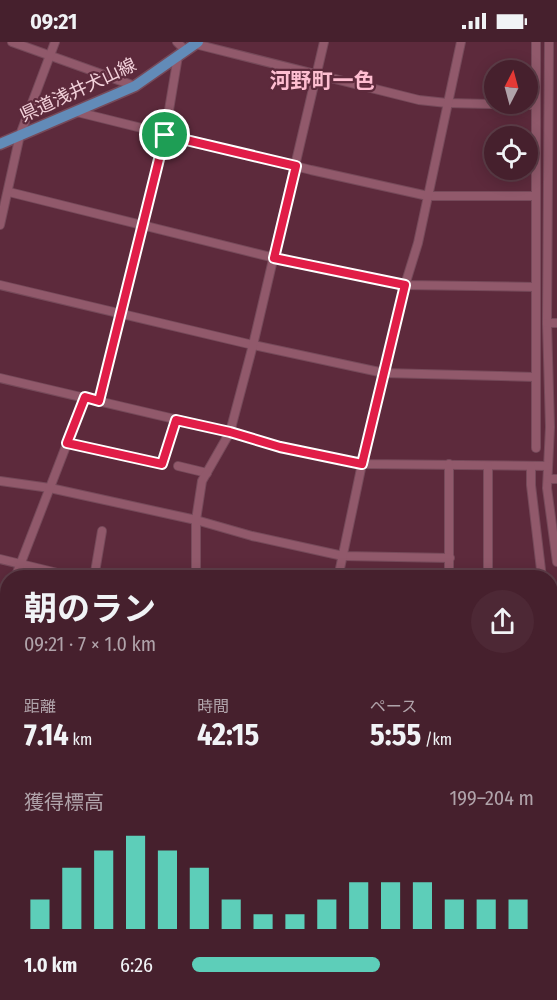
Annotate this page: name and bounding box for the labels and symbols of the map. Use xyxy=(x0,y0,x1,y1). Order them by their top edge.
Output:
street label: 県道浅井犬山線 xyxy=(16,53,140,127)
north arrow xyxy=(484,60,538,114)
district label: 河野町一色 xyxy=(270,68,375,94)
pin xyxy=(139,109,190,160)

